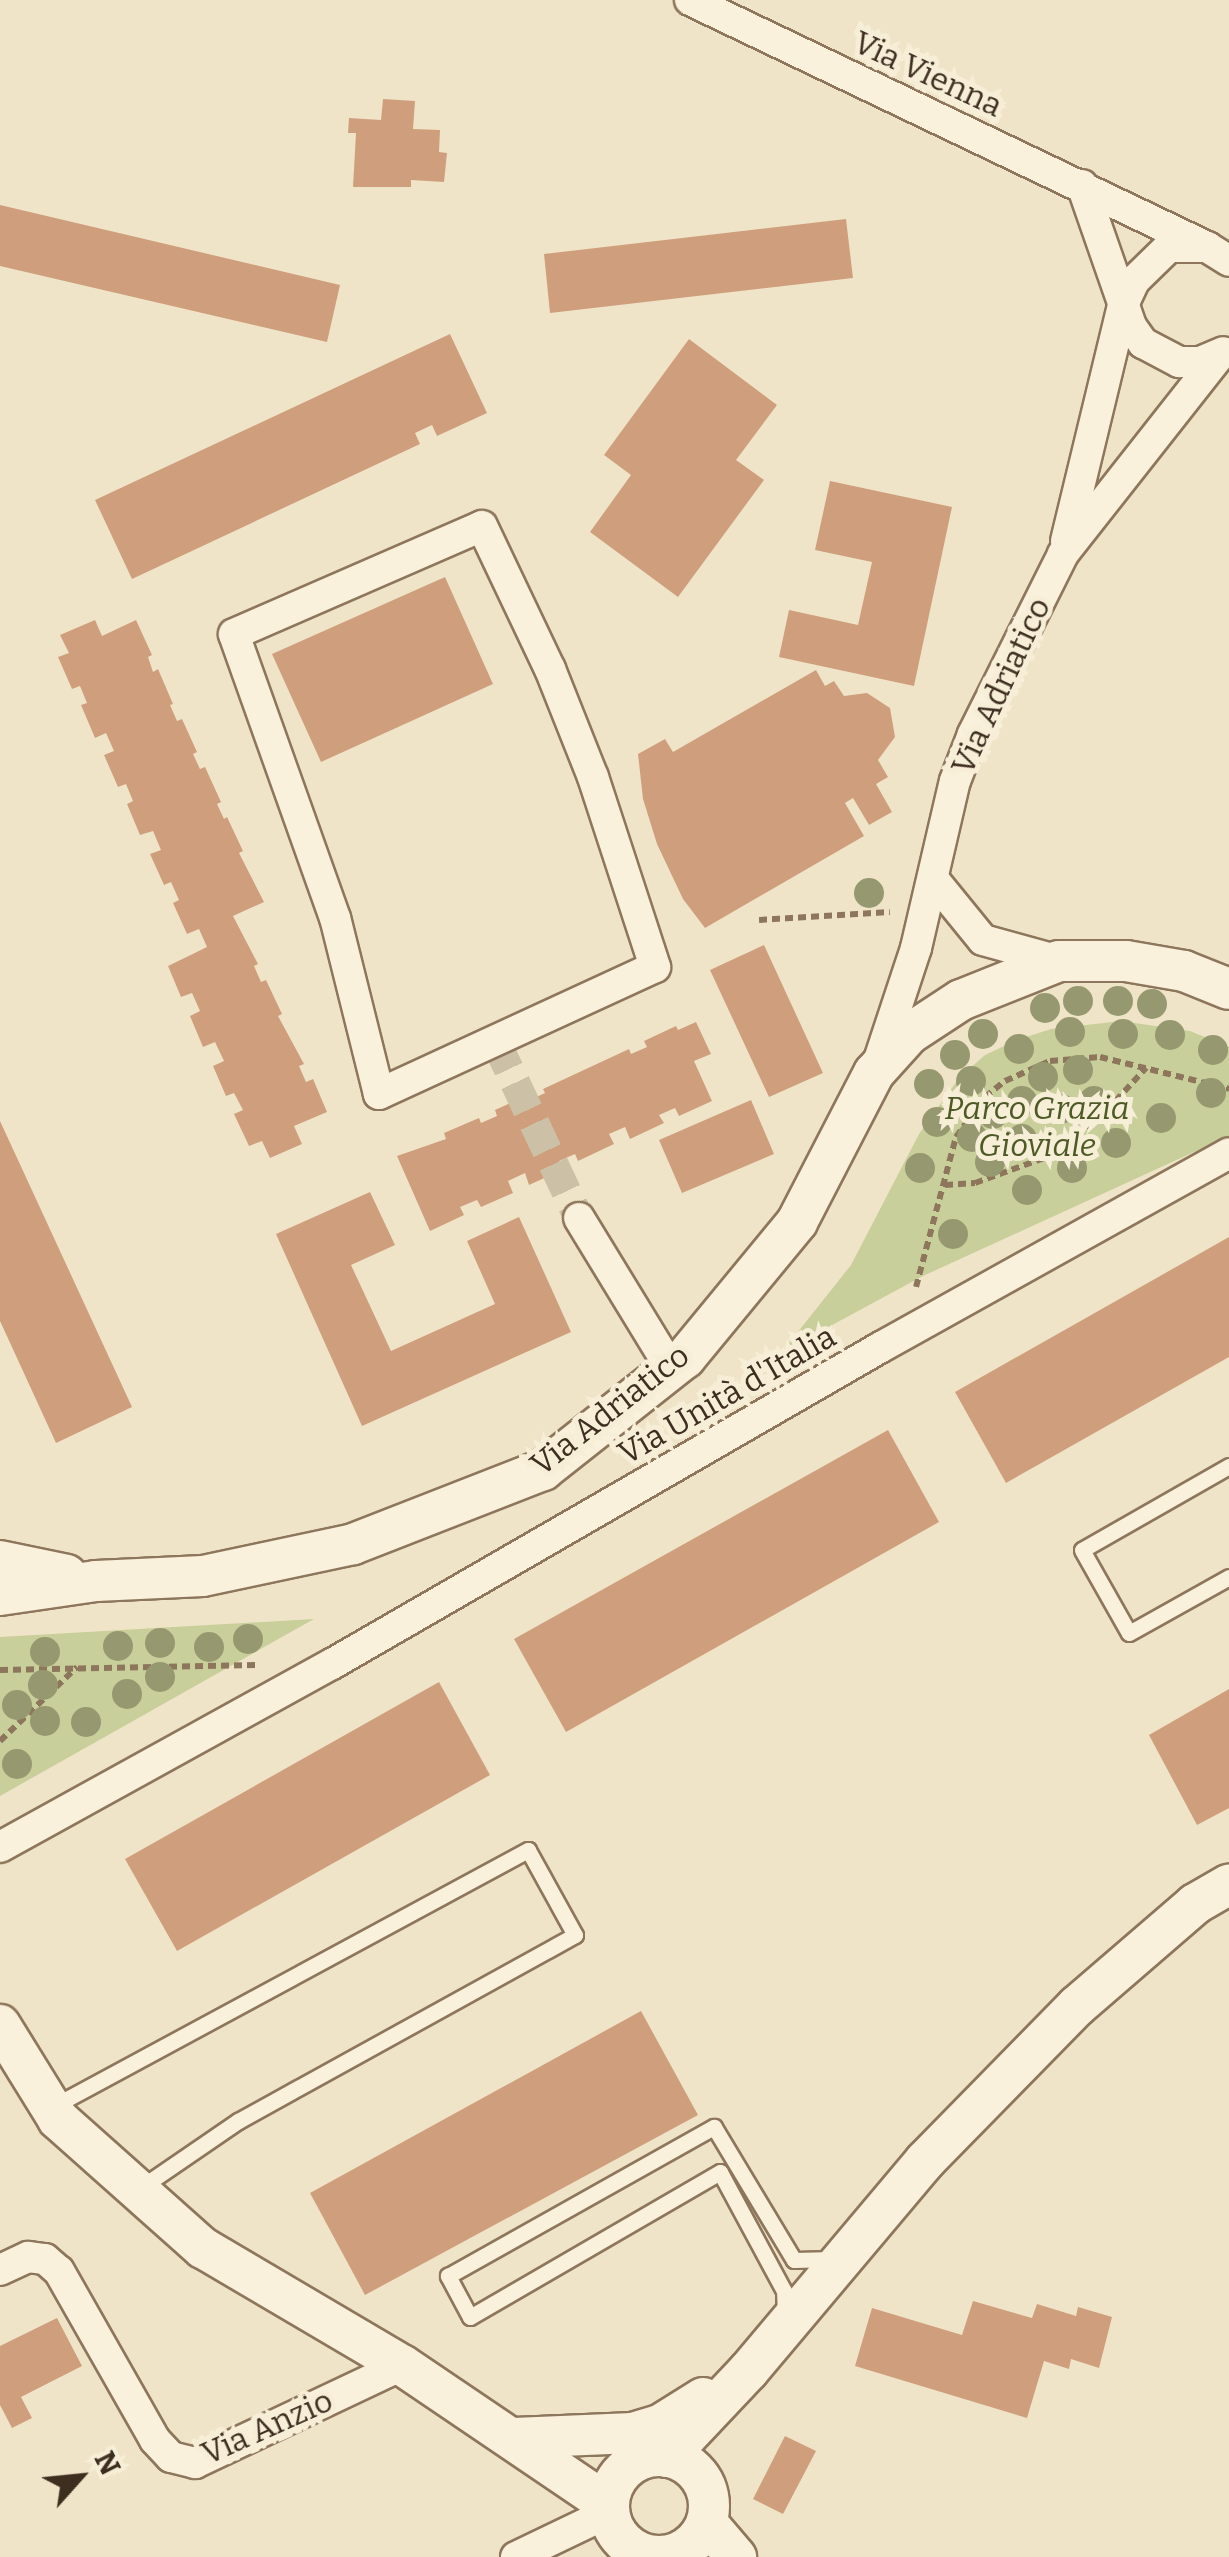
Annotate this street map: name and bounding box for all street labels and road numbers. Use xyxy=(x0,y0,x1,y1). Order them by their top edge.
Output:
street label: Via Vienna xyxy=(848,23,1008,125)
street label: Via Adriatico xyxy=(943,592,1059,780)
street label: Via Unità d'Italia xyxy=(612,1317,842,1473)
street label: Via Adriatico xyxy=(523,1336,697,1484)
street label: Via Anzio xyxy=(196,2381,338,2473)

